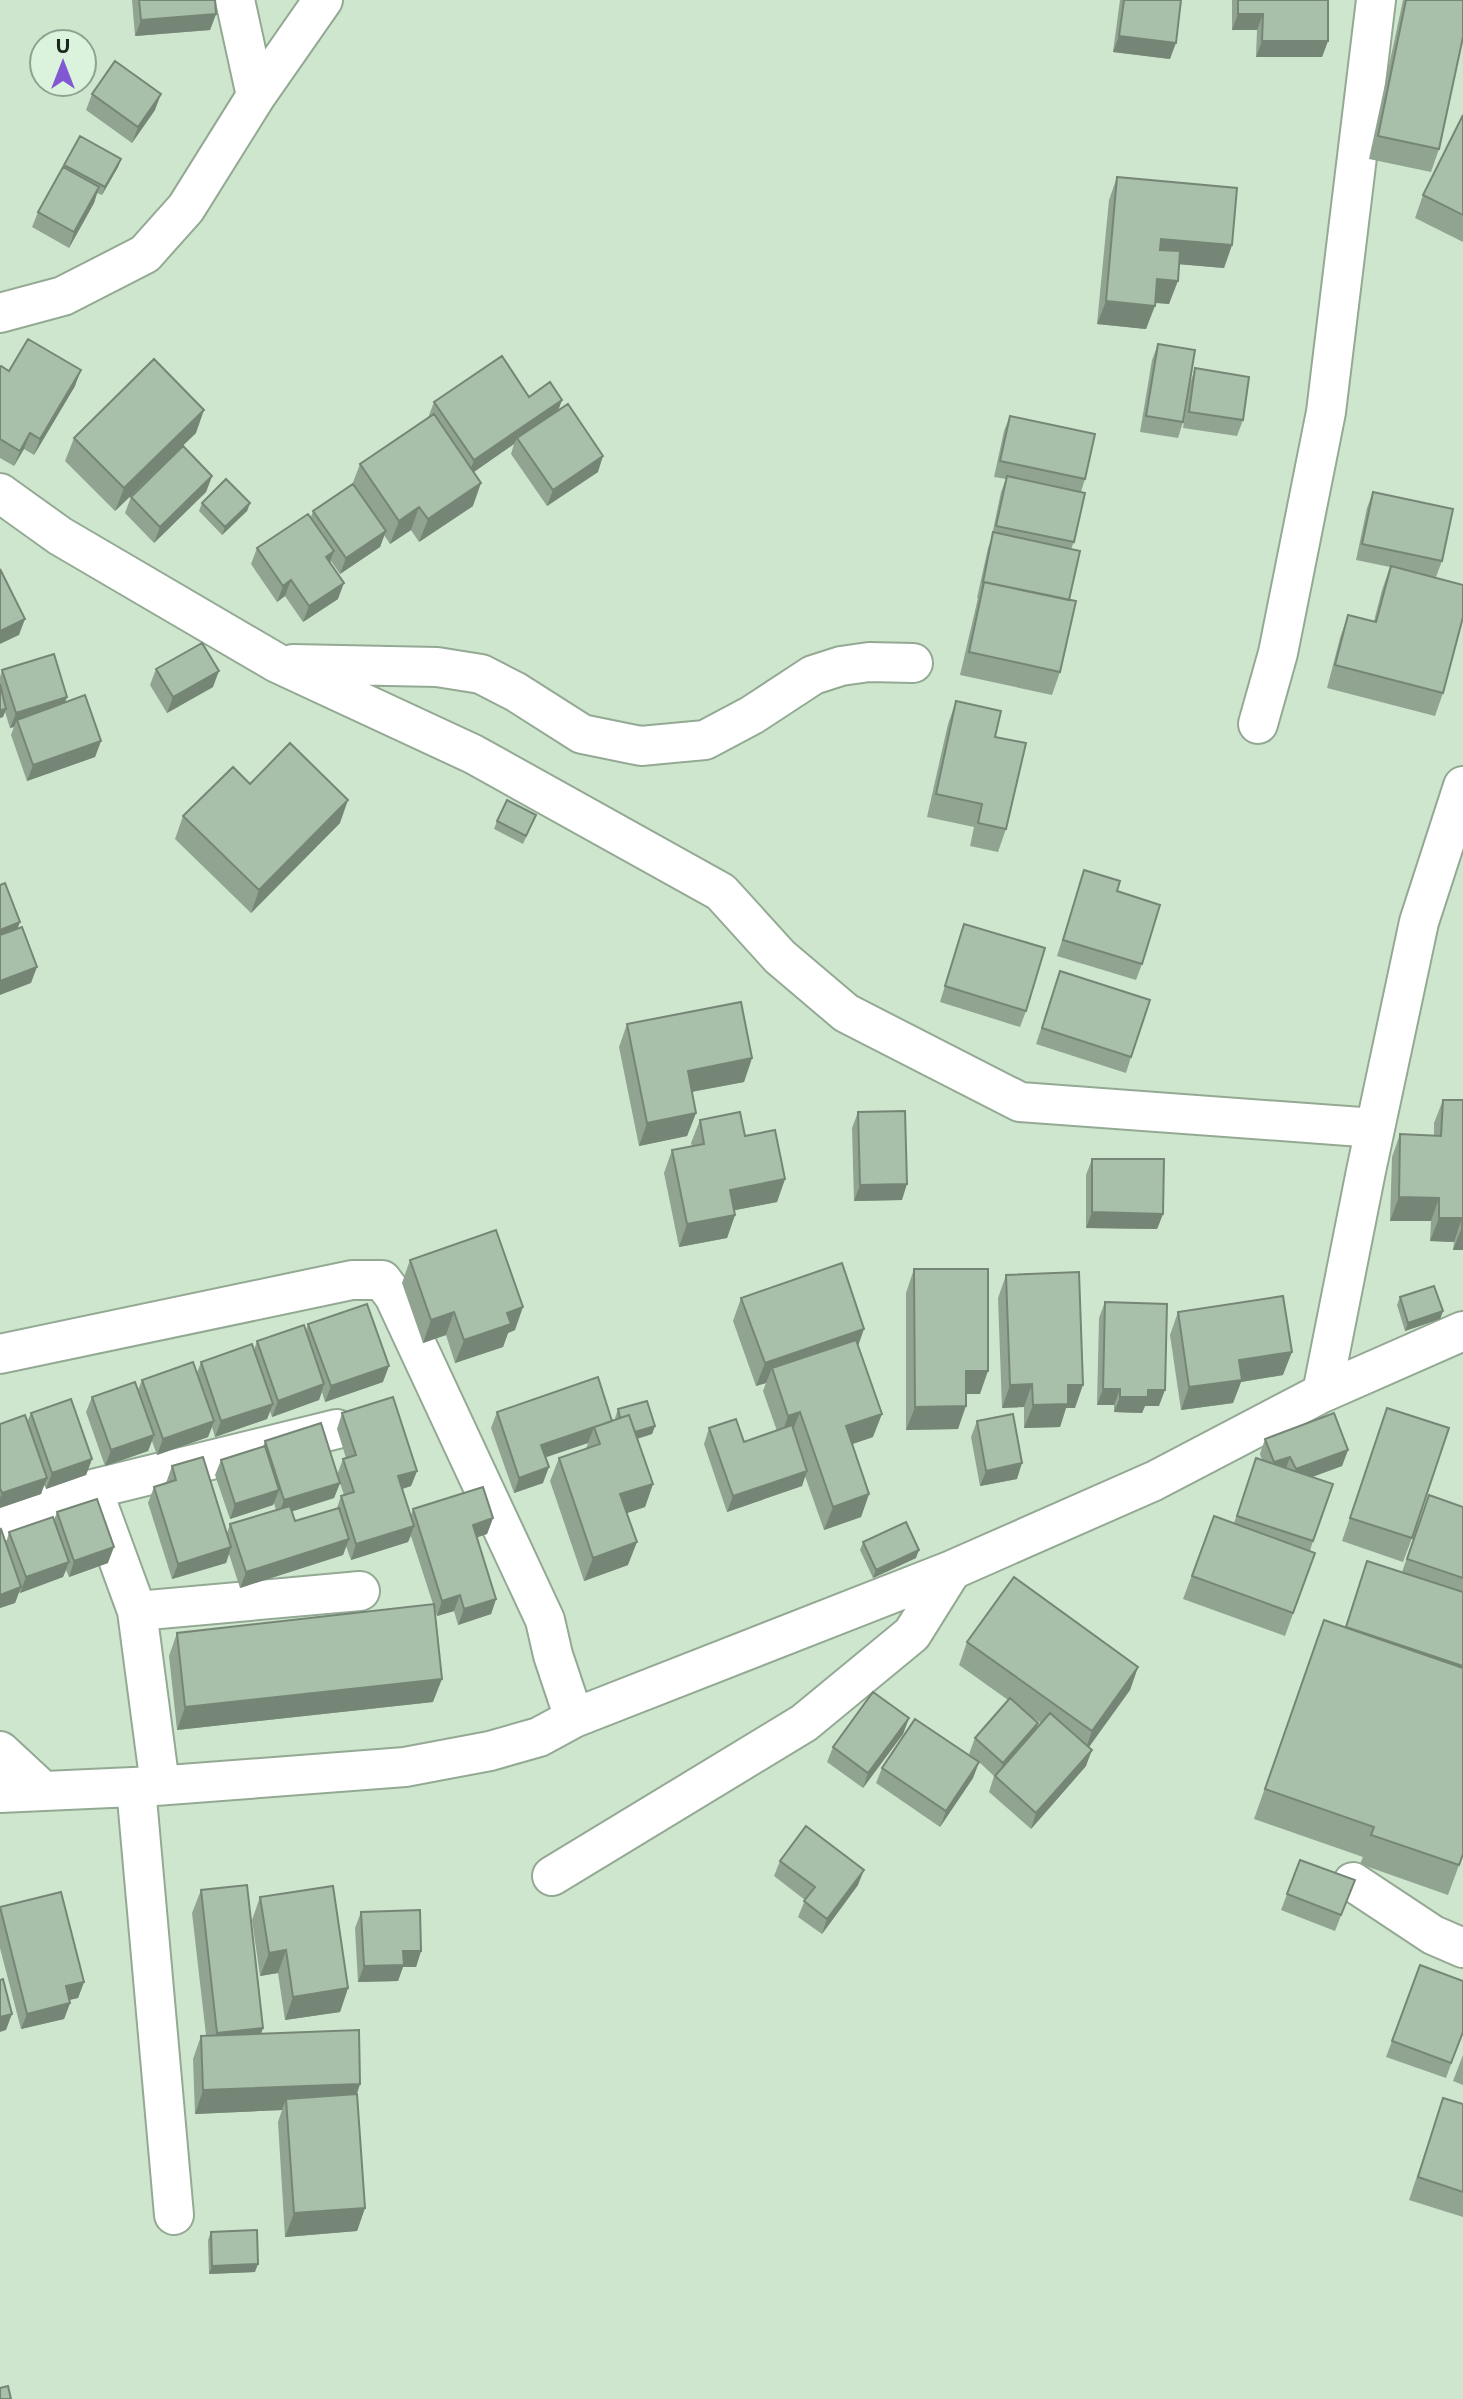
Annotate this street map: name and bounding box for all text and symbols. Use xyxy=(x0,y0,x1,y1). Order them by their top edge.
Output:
north arrow xyxy=(28,28,98,98)
text: U xyxy=(56,35,70,58)

